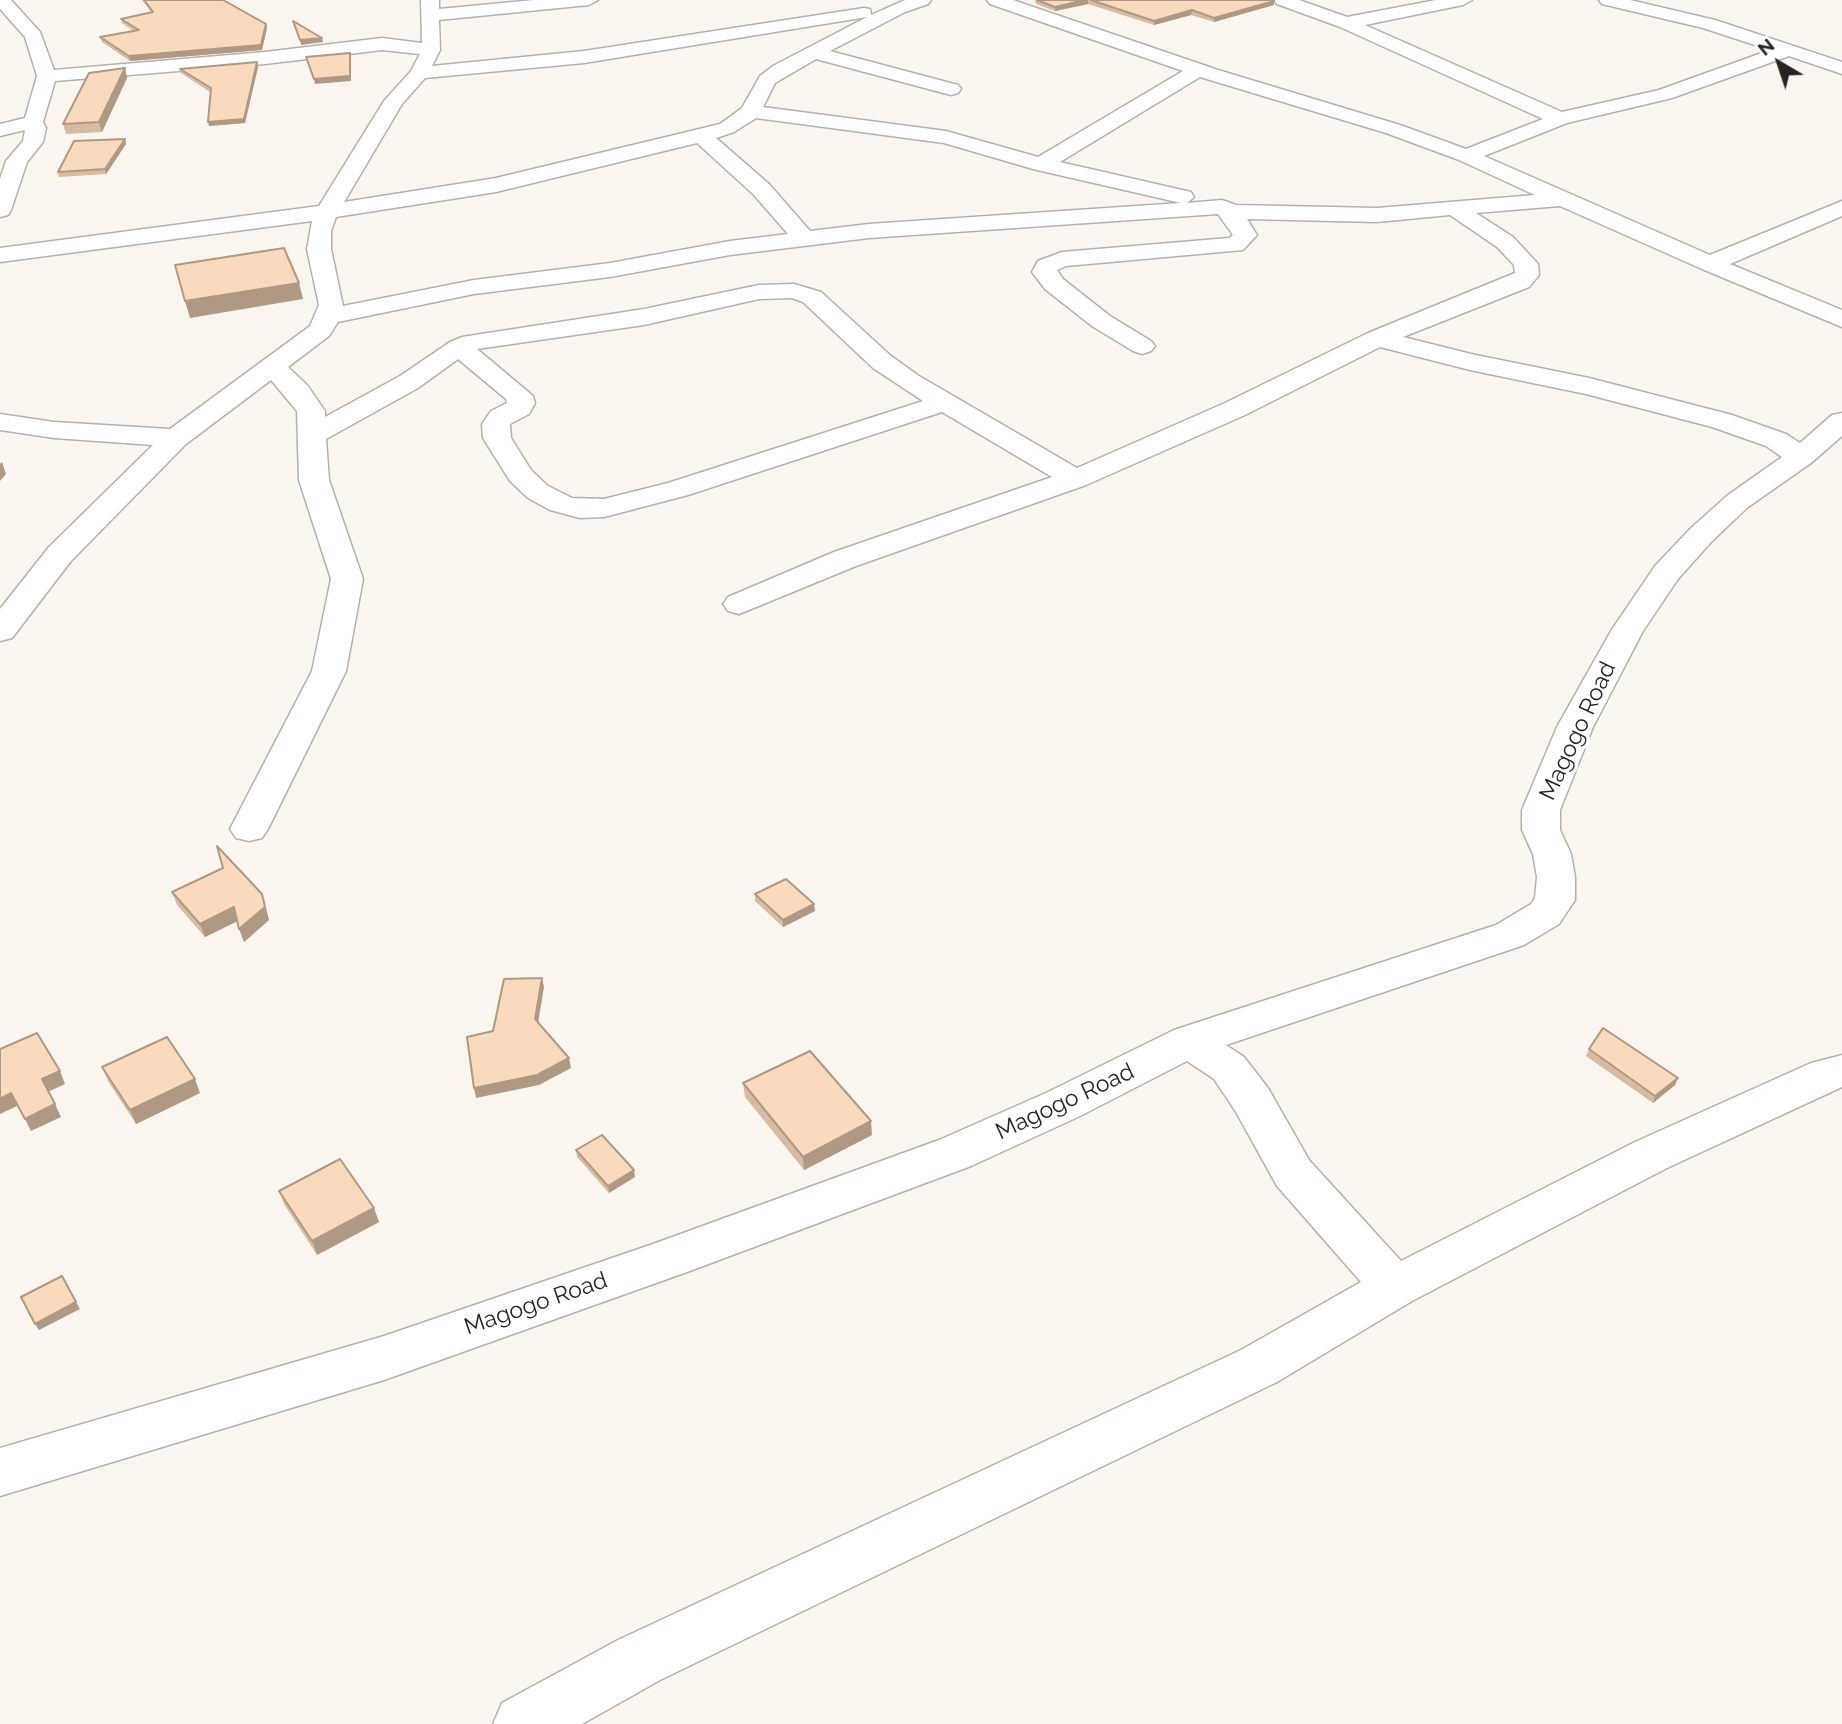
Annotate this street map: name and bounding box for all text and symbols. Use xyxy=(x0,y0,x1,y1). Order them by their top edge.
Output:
north arrow xyxy=(1744,28,1814,98)
text: N xyxy=(1753,34,1778,60)
street label: Magogo Road xyxy=(1534,657,1622,805)
street label: Magogo Road xyxy=(991,1058,1139,1146)
street label: Magogo Road xyxy=(461,1267,611,1341)

